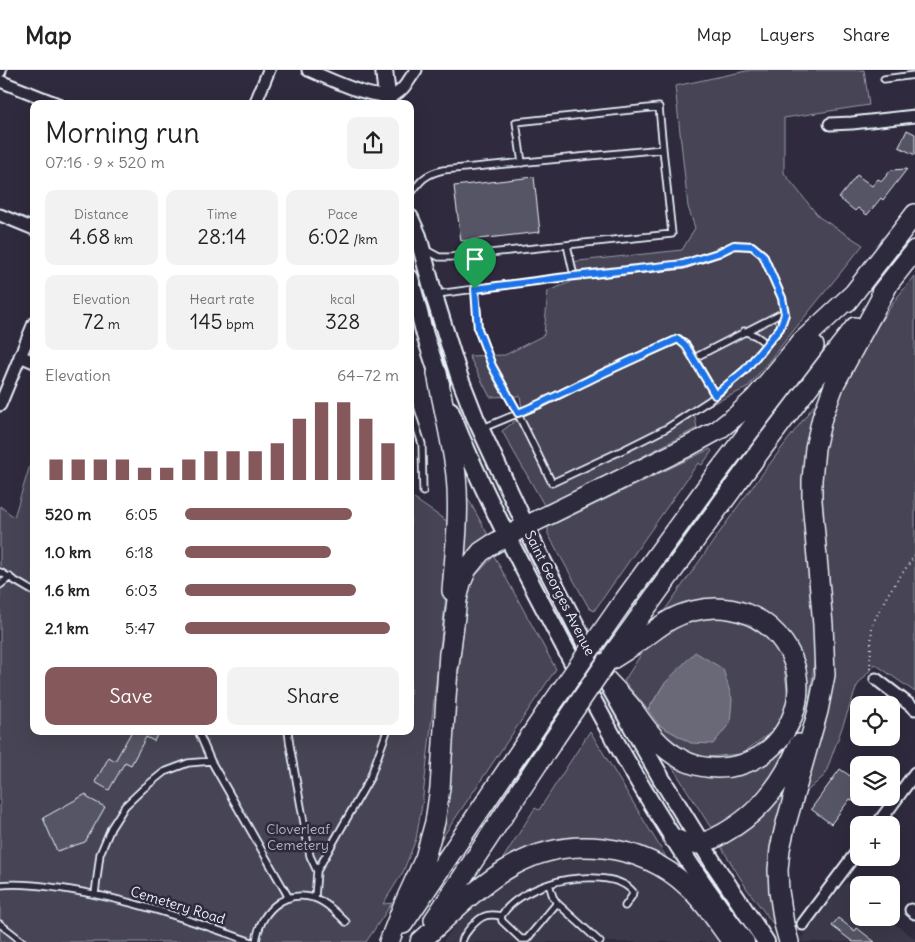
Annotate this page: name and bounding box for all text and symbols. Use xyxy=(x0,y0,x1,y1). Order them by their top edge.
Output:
text: Map xyxy=(25,20,72,50)
text: Map xyxy=(696,23,731,46)
text: Layers xyxy=(759,23,815,46)
text: Share xyxy=(843,23,890,46)
text: Morning run xyxy=(45,115,200,151)
button: share xyxy=(347,117,399,169)
text: 07:16 · 9 × 520 m xyxy=(45,152,165,172)
text: Distance xyxy=(74,205,129,223)
text: Time xyxy=(207,205,237,223)
text: Pace xyxy=(327,205,358,223)
text: 4.68 xyxy=(70,223,110,250)
text: 28:14 xyxy=(198,223,246,250)
text: 6:02 xyxy=(308,223,350,250)
text: km xyxy=(110,230,133,248)
text: /km xyxy=(350,230,378,248)
pin xyxy=(454,238,496,289)
icon: arrive xyxy=(461,245,489,273)
text: Elevation xyxy=(73,290,130,308)
text: Heart rate xyxy=(190,290,254,308)
text: kcal xyxy=(330,290,355,308)
text: 72 xyxy=(83,308,104,335)
text: 145 xyxy=(190,308,223,335)
text: 328 xyxy=(325,308,360,335)
text: m xyxy=(104,315,120,333)
text: bpm xyxy=(223,315,254,333)
text: Elevation xyxy=(45,365,111,385)
text: 64–72 m xyxy=(337,365,399,385)
text: 520 m xyxy=(45,504,91,524)
text: 6:05 xyxy=(125,504,158,524)
street label: Saint Georges Avenue xyxy=(521,527,599,659)
text: 1.0 km xyxy=(45,542,91,562)
text: 6:18 xyxy=(125,542,153,562)
text: 1.6 km xyxy=(45,580,90,600)
text: 6:03 xyxy=(125,580,157,600)
text: 2.1 km xyxy=(45,618,89,638)
text: 5:47 xyxy=(125,618,155,638)
button: Save xyxy=(45,667,217,725)
button: Share xyxy=(227,667,399,725)
map controls xyxy=(850,696,900,926)
button: locate xyxy=(850,696,900,746)
button: layers xyxy=(850,756,900,806)
button: + xyxy=(850,816,900,866)
park label: Cloverleaf Cemetery xyxy=(266,820,330,854)
button: − xyxy=(850,876,900,926)
street label: Cemetery Road xyxy=(128,882,228,928)

